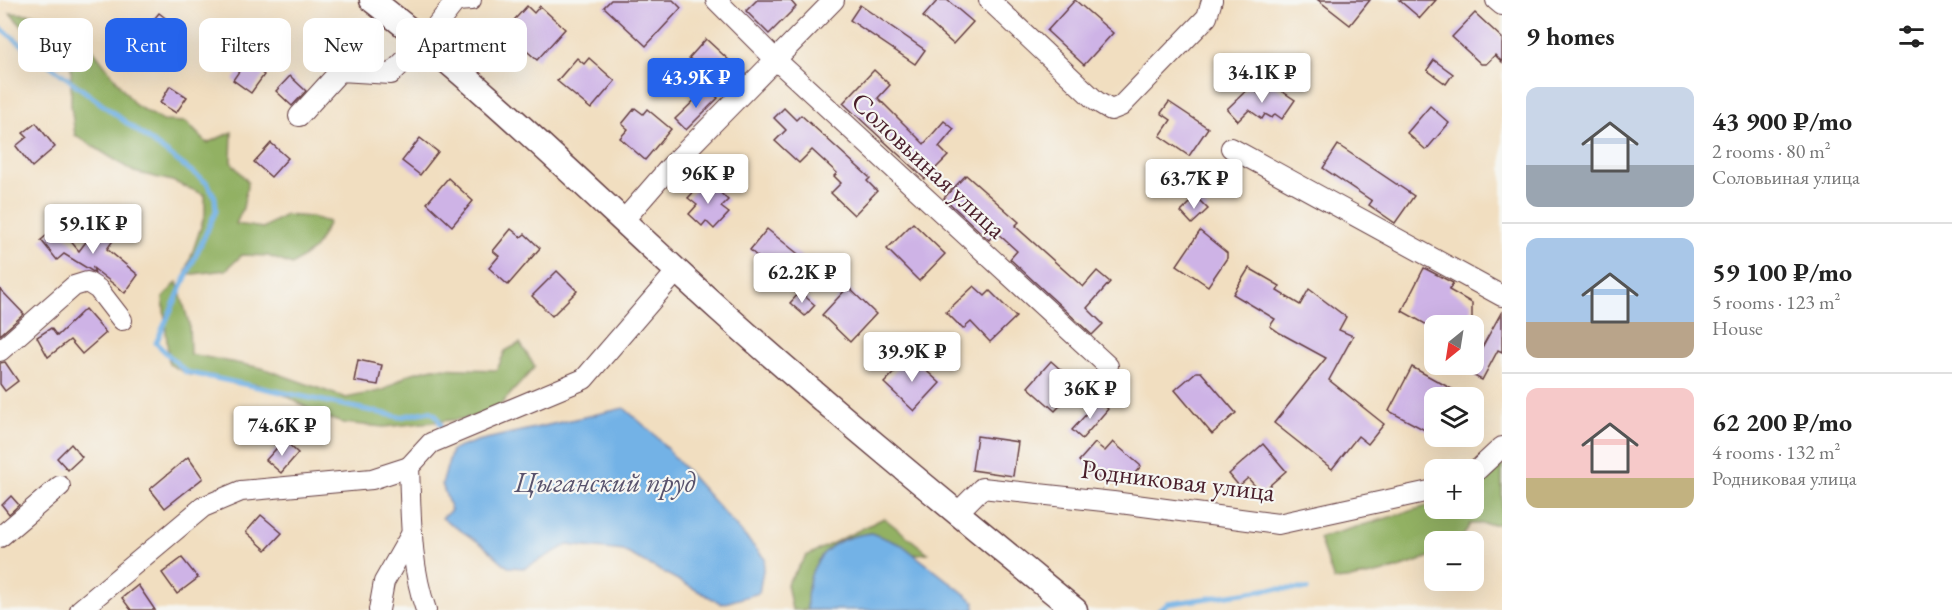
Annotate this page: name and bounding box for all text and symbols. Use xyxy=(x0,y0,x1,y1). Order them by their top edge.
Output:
chip: Buy xyxy=(18,18,93,72)
chip: Rent xyxy=(105,18,187,72)
chip: Filters xyxy=(199,18,291,72)
chip: New xyxy=(303,18,384,72)
chip: Apartment xyxy=(396,18,527,72)
text: 9 homes xyxy=(1526,19,1615,53)
icon: filters xyxy=(1895,20,1928,53)
pin: 34.1K ₽ xyxy=(1207,53,1317,104)
pin: 43.9K ₽ xyxy=(641,58,751,109)
text: 34.1K ₽ xyxy=(1228,59,1296,85)
text: 43.9K ₽ xyxy=(662,64,730,90)
street label: Соловьиная улица xyxy=(844,84,1014,246)
text: 43 900 ₽/mo xyxy=(1712,104,1852,138)
icon: home xyxy=(1574,111,1646,183)
text: 2 rooms · 80 m² xyxy=(1712,138,1831,164)
pin: 96K ₽ xyxy=(666,154,750,205)
pin: 63.7K ₽ xyxy=(1139,159,1249,210)
text: 96K ₽ xyxy=(681,160,735,186)
text: Соловьиная улица xyxy=(1712,164,1860,190)
text: 63.7K ₽ xyxy=(1160,165,1228,191)
pin: 59.1K ₽ xyxy=(38,204,148,255)
text: 59.1K ₽ xyxy=(59,210,127,236)
pin: 62.2K ₽ xyxy=(747,253,857,304)
text: 59 100 ₽/mo xyxy=(1712,255,1852,289)
text: 62.2K ₽ xyxy=(768,259,836,285)
icon: home xyxy=(1574,262,1646,334)
text: 5 rooms · 123 m² xyxy=(1712,289,1840,315)
north arrow xyxy=(1424,315,1484,375)
map controls xyxy=(1424,315,1484,591)
text: House xyxy=(1712,315,1763,341)
pin: 39.9K ₽ xyxy=(857,332,967,383)
text: 39.9K ₽ xyxy=(878,338,946,364)
pin: 36K ₽ xyxy=(1048,369,1132,420)
text: 36K ₽ xyxy=(1063,375,1117,401)
button: layers xyxy=(1424,387,1484,447)
text: 62 200 ₽/mo xyxy=(1712,405,1852,439)
pin: 74.6K ₽ xyxy=(227,406,337,457)
text: 74.6K ₽ xyxy=(248,412,316,438)
icon: home xyxy=(1574,412,1646,484)
text: 4 rooms · 132 m² xyxy=(1712,439,1840,465)
street label: Родниковая улица xyxy=(1079,451,1277,509)
button: + xyxy=(1424,459,1484,519)
water label: Цыганский пруд xyxy=(513,464,697,500)
text: Родниковая улица xyxy=(1712,465,1857,491)
button: − xyxy=(1424,531,1484,591)

